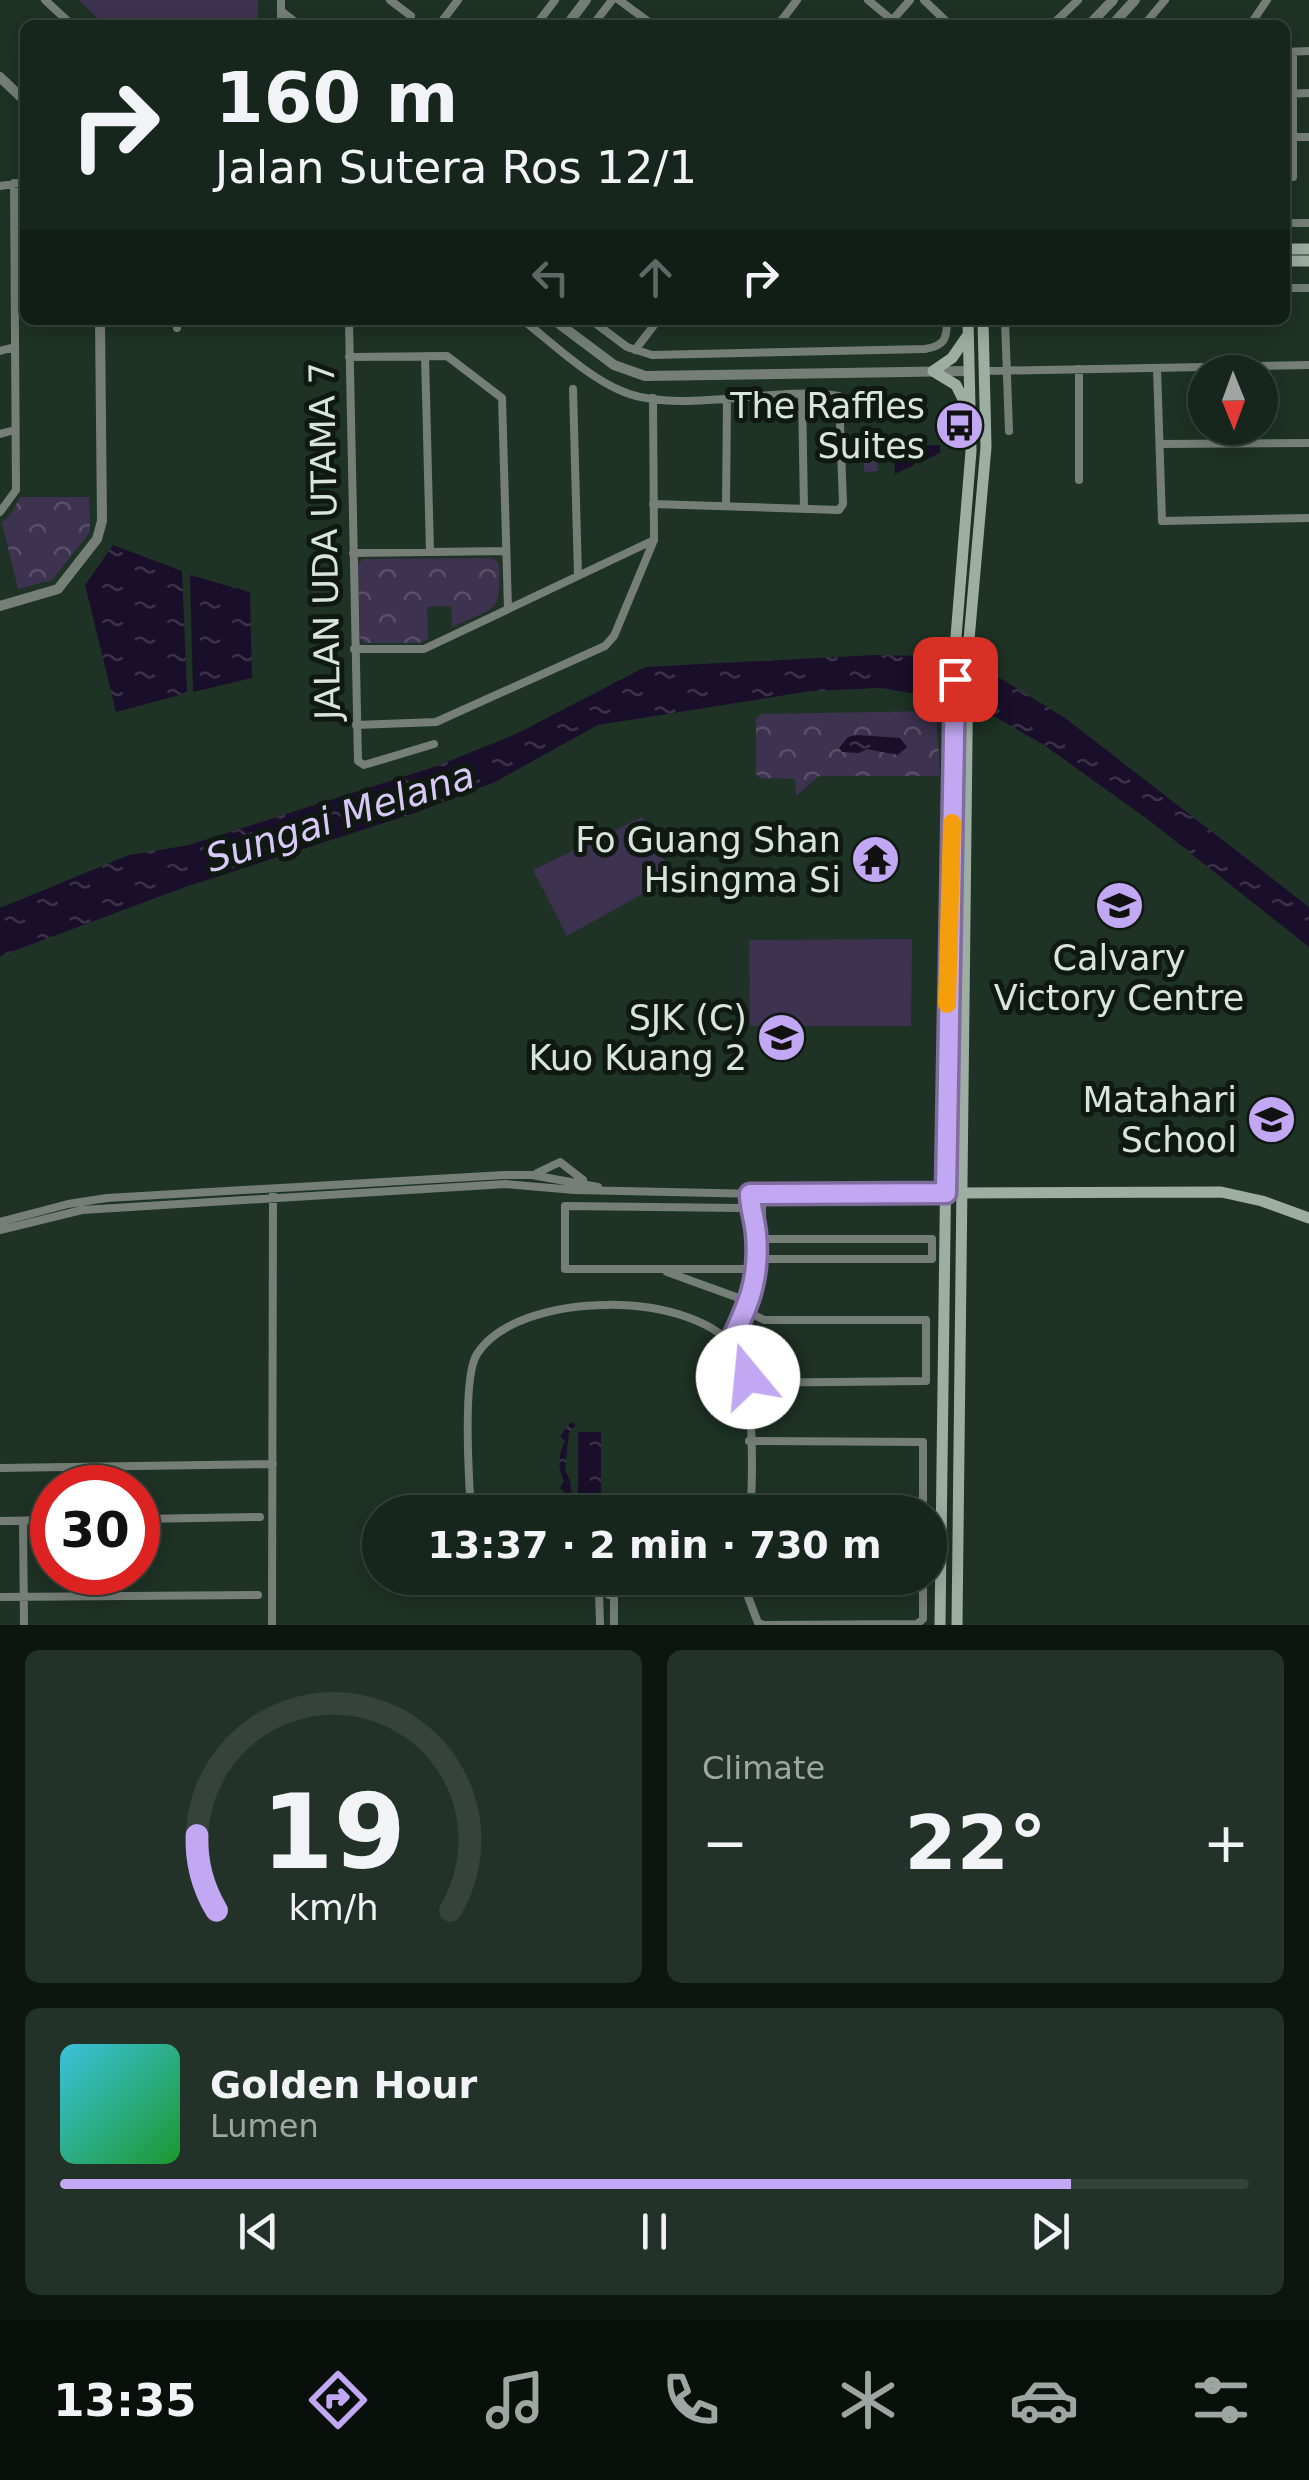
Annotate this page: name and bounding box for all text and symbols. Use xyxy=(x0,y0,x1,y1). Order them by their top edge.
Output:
text: 160 m xyxy=(215,57,458,139)
icon: right xyxy=(50,60,180,190)
text: Jalan Sutera Ros 12/1 xyxy=(215,141,697,194)
icon: left xyxy=(523,250,578,305)
icon: ahead xyxy=(628,250,683,305)
icon: right xyxy=(733,250,788,305)
north arrow xyxy=(1188,355,1278,445)
map controls xyxy=(1188,355,1278,445)
street label: JALAN UDA UTAMA 7 xyxy=(302,362,348,722)
place label: The Raffles Suites xyxy=(729,386,925,466)
bus stop icon: The Raffles Suites xyxy=(934,400,986,452)
pin xyxy=(913,637,998,722)
icon: arrive xyxy=(928,652,983,707)
water label: Sungai Melana xyxy=(200,753,480,881)
place label: Fo Guang Shan Hsingma Si xyxy=(575,820,841,900)
temple icon: Fo Guang Shan Hsingma Si xyxy=(850,834,902,886)
school or university icon: Calvary Victory Centre xyxy=(1093,880,1145,932)
place label: Calvary Victory Centre xyxy=(994,938,1244,1018)
place label: SJK (C) Kuo Kuang 2 xyxy=(528,998,747,1078)
school or university icon: SJK (C) Kuo Kuang 2 xyxy=(756,1012,808,1064)
place label: Matahari School xyxy=(1082,1080,1237,1160)
school or university icon: Matahari School xyxy=(1246,1094,1298,1146)
position arrow xyxy=(696,1325,800,1429)
speed limit sign: 30 xyxy=(30,1465,160,1595)
text: 13:37 · 2 min · 730 m xyxy=(427,1523,882,1567)
text: Climate xyxy=(702,1749,825,1787)
text: 19 xyxy=(261,1771,406,1893)
text: 22° xyxy=(905,1799,1046,1887)
text: − xyxy=(702,1811,748,1875)
text: + xyxy=(1203,1811,1249,1875)
text: km/h xyxy=(288,1887,379,1928)
text: Golden Hour xyxy=(210,2063,477,2107)
text: Lumen xyxy=(210,2107,319,2145)
icon: previous xyxy=(231,2204,286,2259)
icon: pause xyxy=(627,2204,682,2259)
icon: next xyxy=(1023,2204,1078,2259)
icon: directions xyxy=(303,2365,373,2435)
icon: music xyxy=(480,2365,550,2435)
icon: phone xyxy=(656,2365,726,2435)
icon: climate xyxy=(833,2365,903,2435)
icon: car xyxy=(1009,2365,1079,2435)
icon: filters xyxy=(1186,2365,1256,2435)
text: 13:35 xyxy=(53,2374,197,2427)

